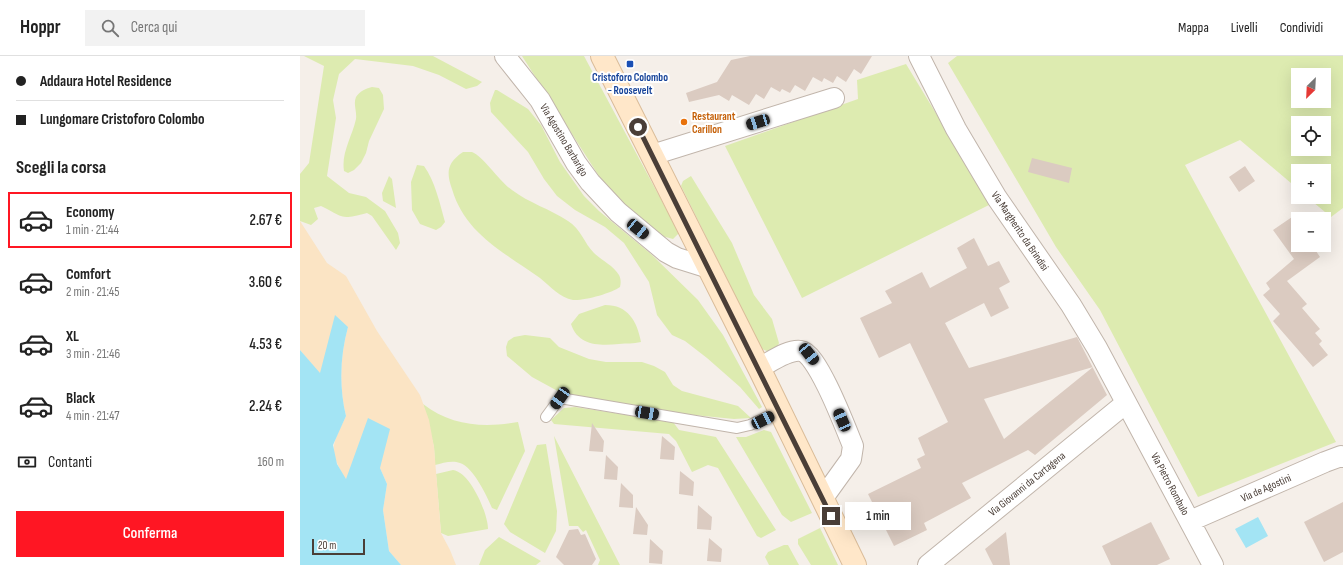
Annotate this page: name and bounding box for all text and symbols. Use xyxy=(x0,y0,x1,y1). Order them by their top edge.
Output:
search box xyxy=(85,10,365,46)
text: Hoppr xyxy=(20,16,61,39)
icon: search xyxy=(99,17,121,39)
text: Cerca qui xyxy=(131,18,177,37)
text: Mappa xyxy=(1178,19,1209,36)
text: Livelli xyxy=(1231,19,1258,36)
text: Condividi xyxy=(1280,19,1323,36)
marker: Cristoforo Colombo - Roosevelt xyxy=(625,59,635,69)
north arrow xyxy=(1291,68,1331,108)
map controls xyxy=(1291,68,1331,252)
place label: Cristoforo Colombo - Roosevelt xyxy=(592,71,668,97)
text: Addaura Hotel Residence xyxy=(40,72,172,91)
street label: Via Agostino Barbarigo xyxy=(537,101,591,179)
text: Lungomare Cristoforo Colombo xyxy=(40,110,205,129)
place label: Restaurant Carillon xyxy=(692,110,736,136)
car xyxy=(745,113,771,131)
button: locate xyxy=(1291,116,1331,156)
marker: Restaurant Carillon xyxy=(679,117,689,127)
route start xyxy=(629,118,647,136)
text: Scegli la corsa xyxy=(16,157,106,178)
button: + xyxy=(1291,164,1331,204)
street label: Via Margherito da Brindisi xyxy=(989,189,1051,273)
icon: car xyxy=(18,202,54,238)
text: Economy xyxy=(66,203,115,222)
text: 2.67 € xyxy=(250,211,282,230)
button: − xyxy=(1291,212,1331,252)
car xyxy=(625,217,651,241)
text: 1 min · 21:44 xyxy=(66,222,119,238)
icon: car xyxy=(18,264,54,300)
text: Comfort xyxy=(66,265,111,284)
text: 3.60 € xyxy=(249,273,282,292)
text: 2 min · 21:45 xyxy=(66,284,120,300)
icon: car xyxy=(18,326,54,362)
text: XL xyxy=(66,327,79,346)
text: 4.53 € xyxy=(249,335,282,354)
car xyxy=(797,341,821,367)
text: 3 min · 21:46 xyxy=(66,346,120,362)
car xyxy=(548,385,572,411)
icon: car xyxy=(18,388,54,424)
text: Black xyxy=(66,389,95,408)
text: 2.24 € xyxy=(249,397,282,416)
car xyxy=(634,405,660,421)
car xyxy=(832,407,852,433)
text: 4 min · 21:47 xyxy=(66,408,120,424)
car xyxy=(750,409,776,431)
street label: Via Giovanni da Cartagena xyxy=(986,449,1068,519)
street label: Via Pietro Rombulo xyxy=(1148,450,1192,518)
icon: cash xyxy=(16,451,38,473)
text: Contanti xyxy=(48,453,92,472)
text: 160 m xyxy=(258,454,284,470)
street label: Via de Agostini xyxy=(1239,471,1293,505)
callout: 1 min xyxy=(845,502,911,530)
route end xyxy=(822,507,840,525)
text: 1 min xyxy=(866,508,890,524)
button: Conferma xyxy=(16,511,284,557)
scale bar xyxy=(312,537,365,556)
text: 20 m xyxy=(318,539,336,552)

